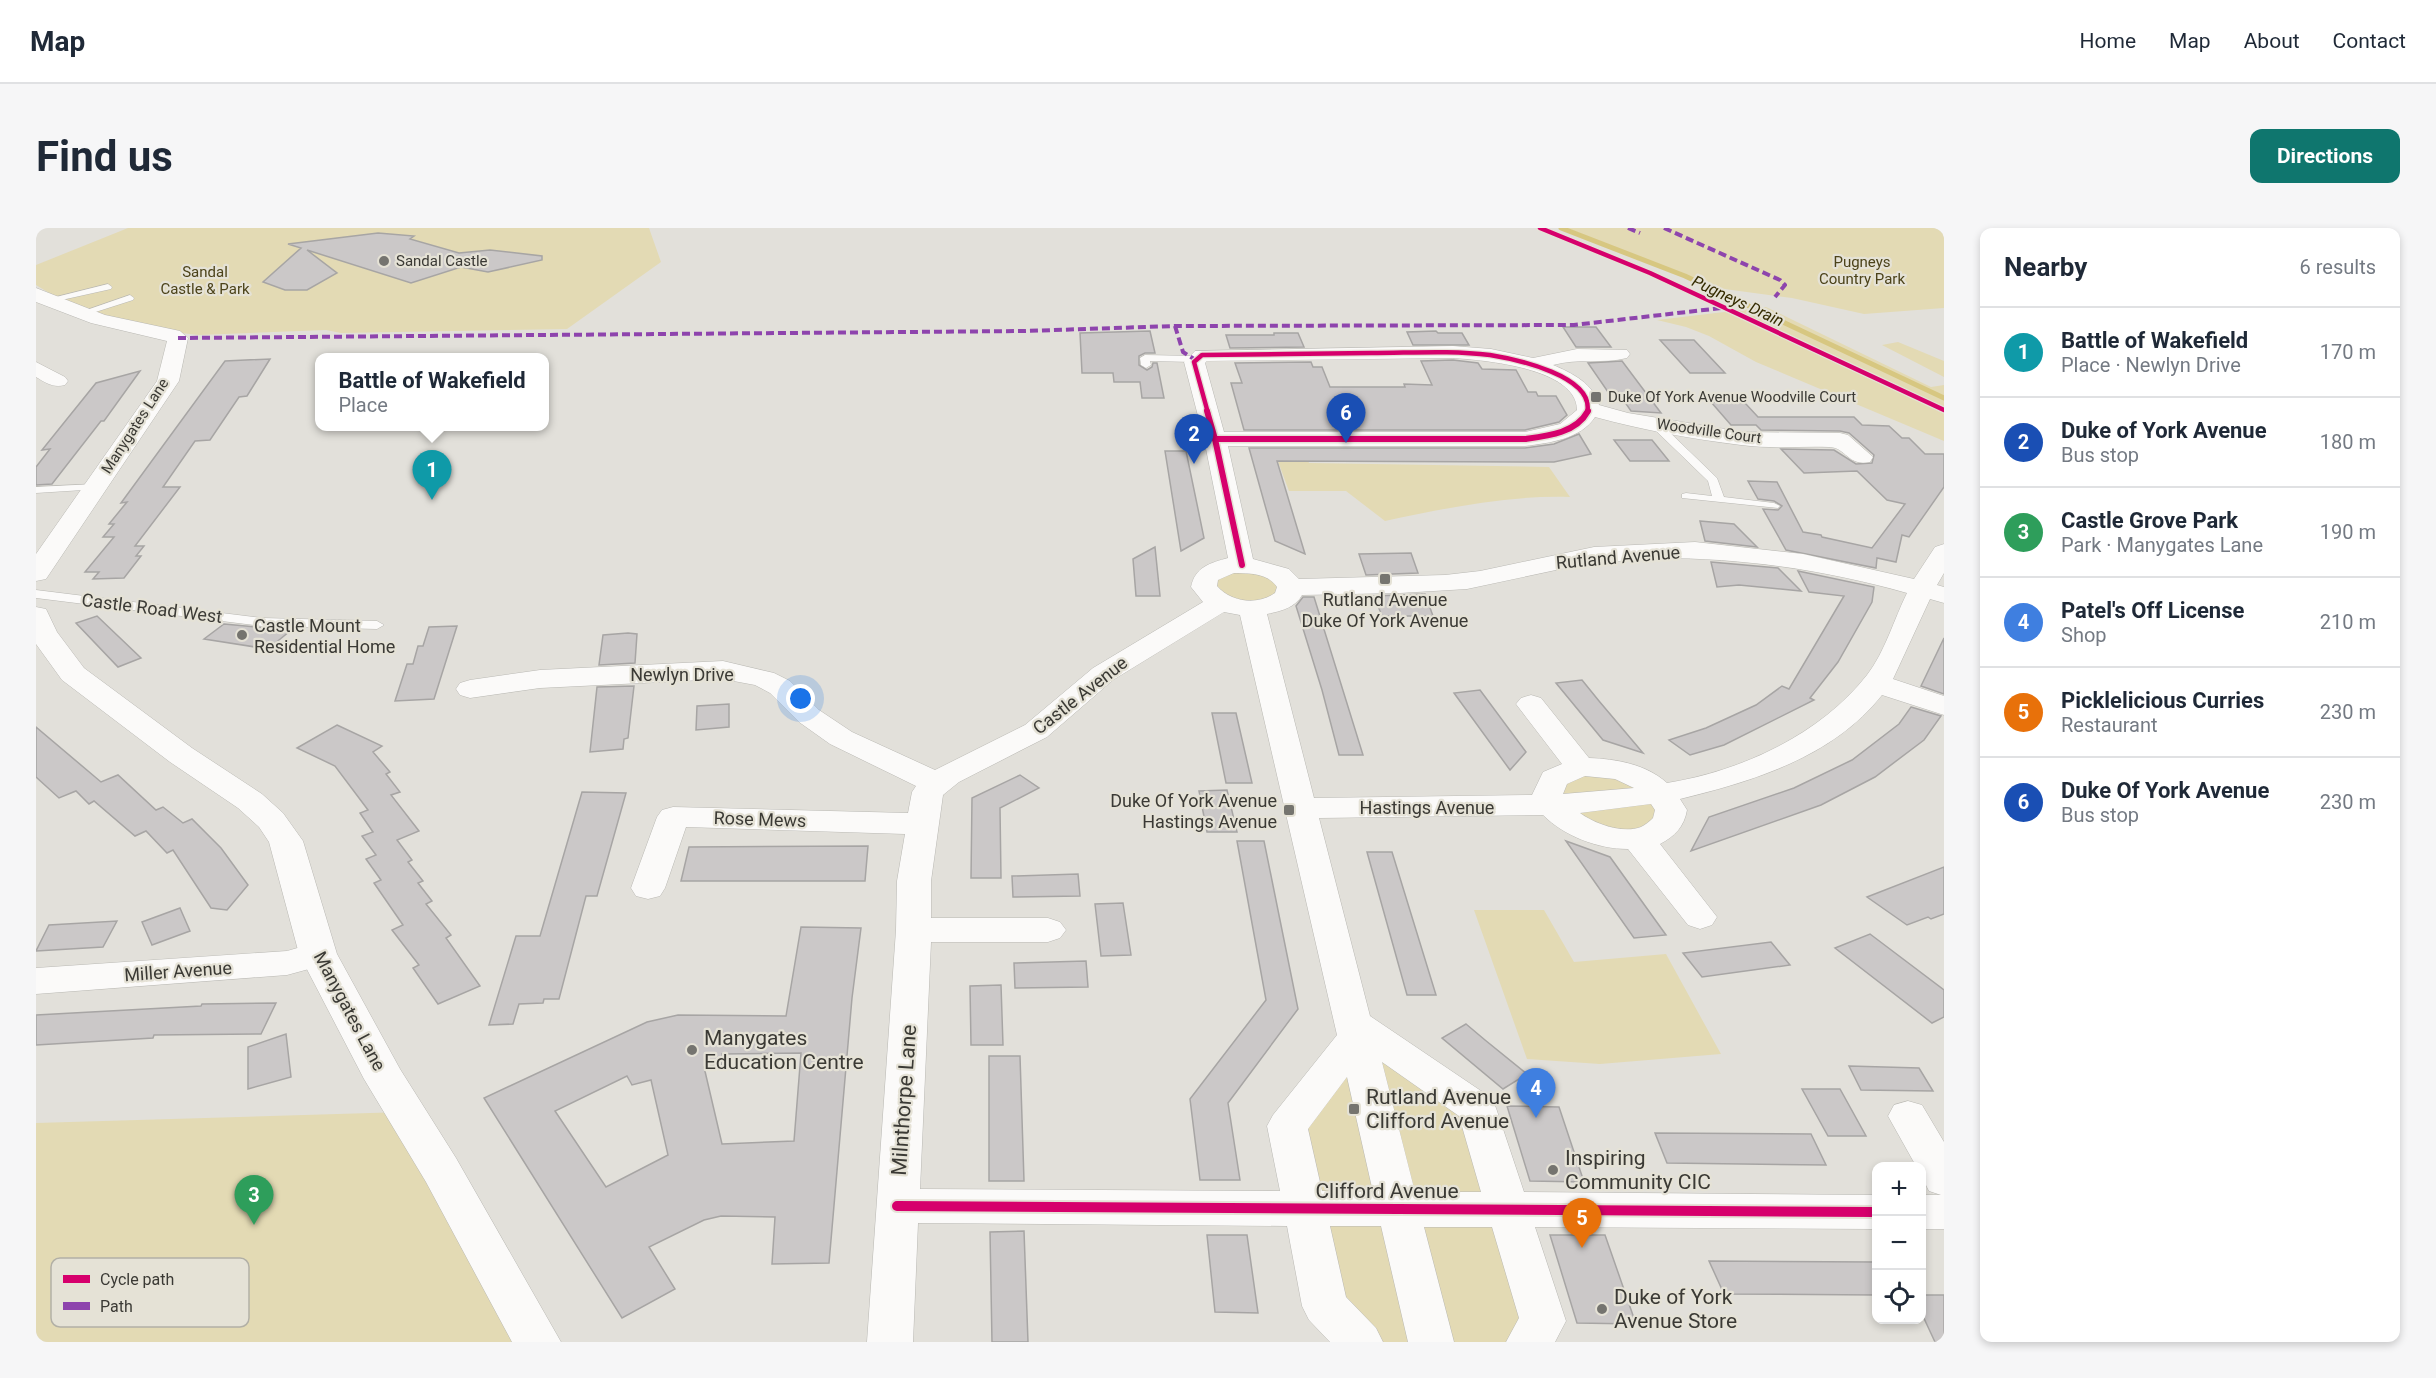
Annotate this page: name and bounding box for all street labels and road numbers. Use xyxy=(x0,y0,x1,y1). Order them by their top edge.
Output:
street label: Manygates Lane xyxy=(98,375,173,477)
street label: Woodville Court xyxy=(1656,415,1763,447)
street label: Rutland Avenue xyxy=(1555,541,1681,573)
street label: Castle Road West xyxy=(81,589,223,627)
street label: Castle Avenue xyxy=(1029,652,1131,738)
street label: Newlyn Drive xyxy=(630,664,734,685)
street label: Hastings Avenue xyxy=(1360,797,1494,818)
street label: Rose Mews xyxy=(713,807,807,831)
street label: Manygates Lane xyxy=(310,948,390,1074)
street label: Miller Avenue xyxy=(123,957,233,985)
street label: Milnthorpe Lane xyxy=(887,1024,921,1176)
street label: Clifford Avenue xyxy=(1315,1179,1459,1203)

